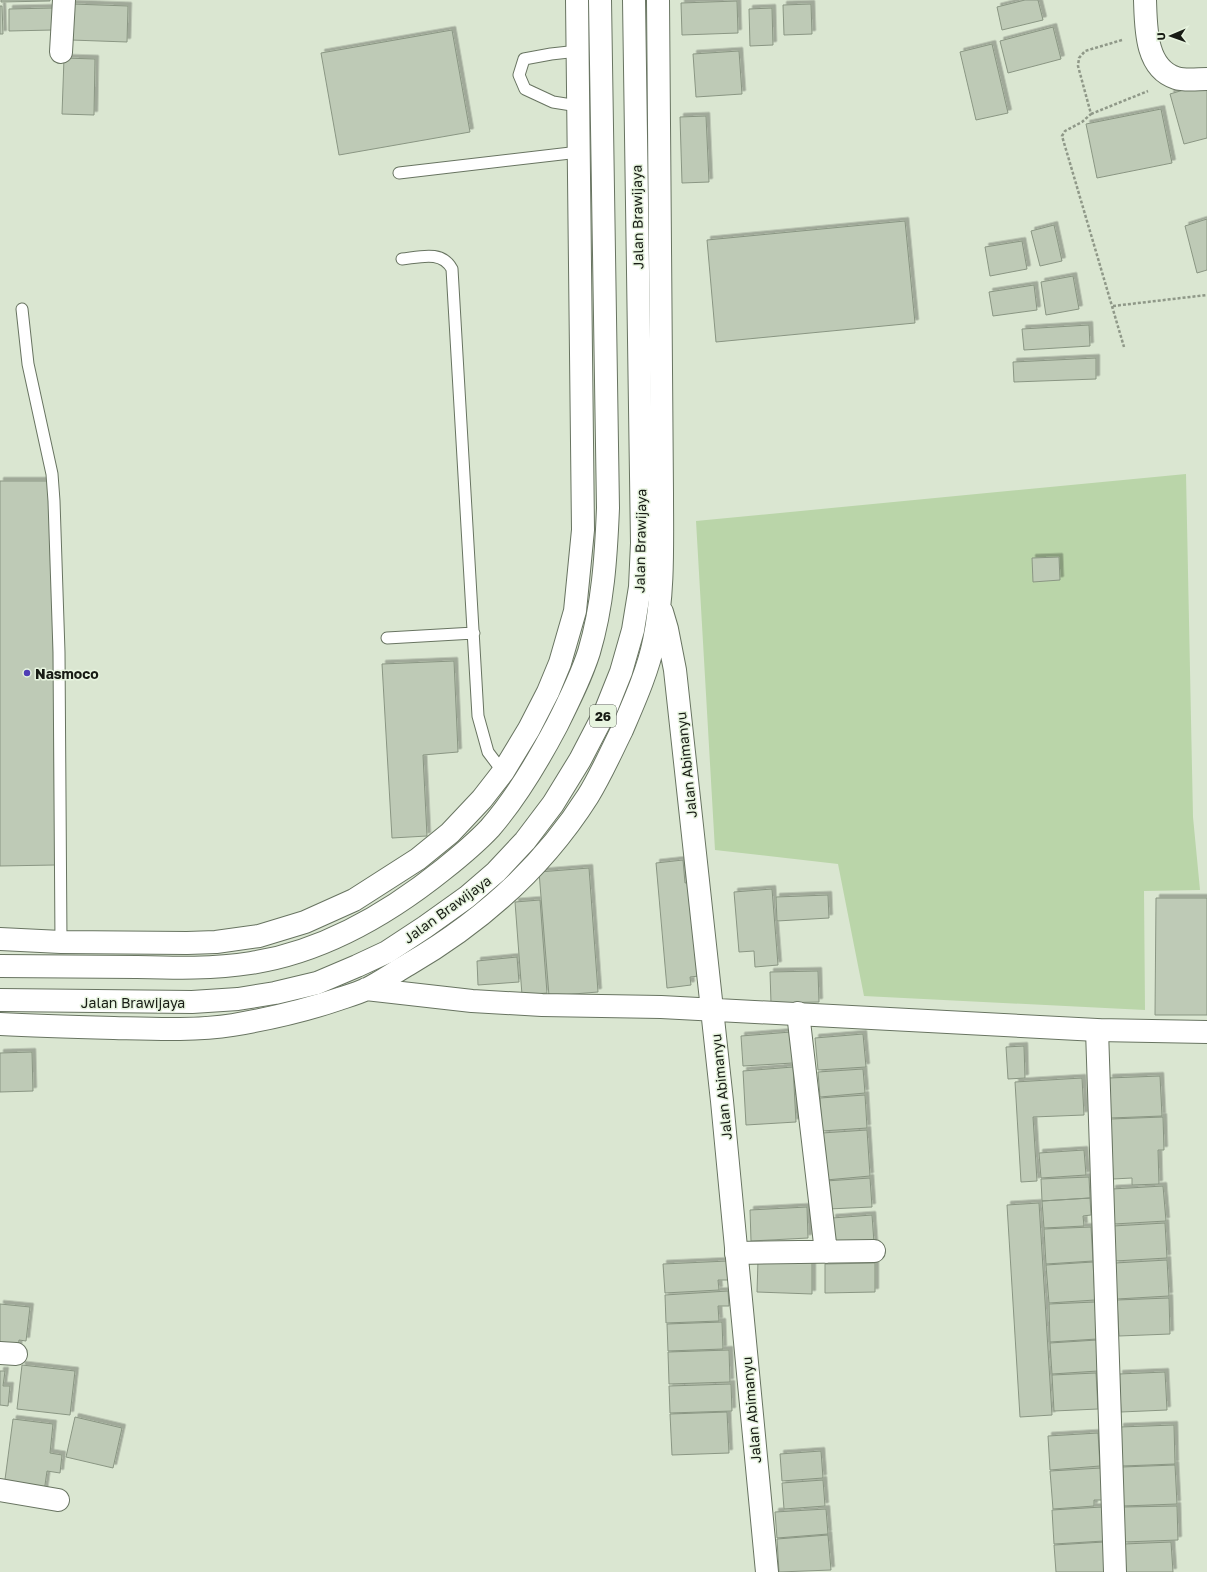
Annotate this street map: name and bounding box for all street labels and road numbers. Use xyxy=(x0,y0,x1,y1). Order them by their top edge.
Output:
street label: Jalan Brawijaya xyxy=(628,165,646,269)
street label: Jalan Brawijaya xyxy=(631,489,649,593)
road number: 26 xyxy=(590,705,616,727)
street label: Jalan Abimanyu xyxy=(672,711,700,819)
street label: Jalan Brawijaya xyxy=(400,871,494,947)
street label: Jalan Brawijaya xyxy=(81,994,185,1011)
street label: Jalan Abimanyu xyxy=(707,1033,735,1141)
street label: Jalan Abimanyu xyxy=(738,1356,764,1464)

